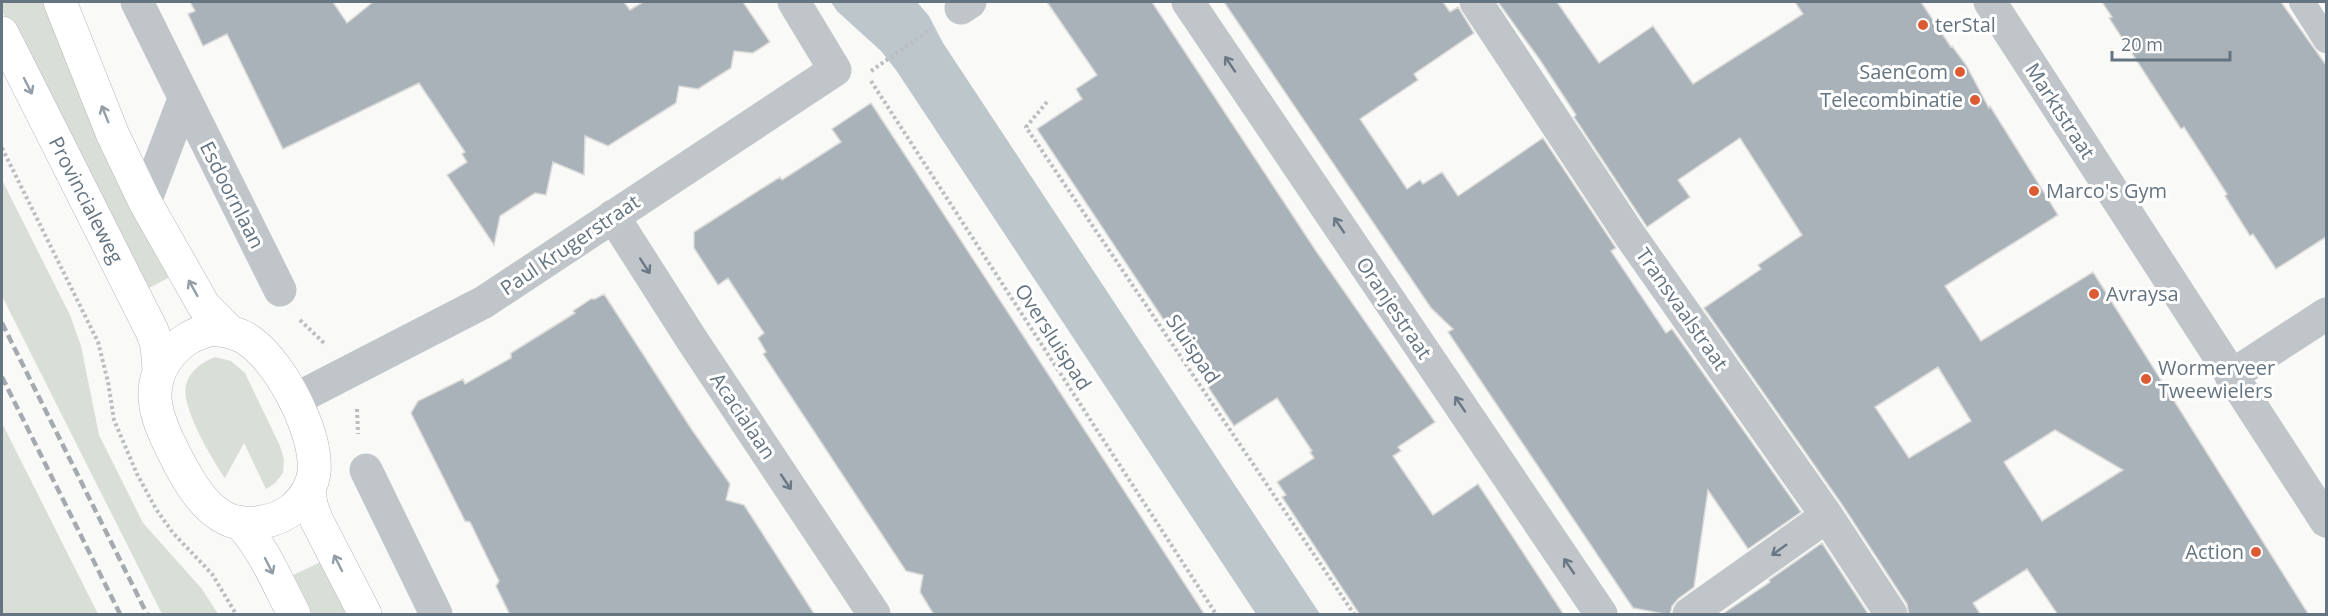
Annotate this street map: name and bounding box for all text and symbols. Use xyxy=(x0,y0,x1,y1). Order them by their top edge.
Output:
place label: terStal xyxy=(1935,11,1996,38)
marker: terStal xyxy=(1916,18,1930,32)
scale bar xyxy=(2112,24,2230,62)
text: 20 m xyxy=(2121,32,2163,56)
one-way arrow xyxy=(1223,55,1236,72)
place label: SaenCom xyxy=(1859,58,1948,85)
street label: Marktstraat xyxy=(2019,58,2101,164)
marker: SaenCom xyxy=(1953,65,1967,79)
one-way arrow xyxy=(23,76,34,94)
place label: Telecombinatie xyxy=(1820,86,1963,113)
marker: Telecombinatie xyxy=(1968,93,1982,107)
one-way arrow xyxy=(99,105,110,124)
street label: Provincialeweg xyxy=(43,132,130,268)
street label: Esdoornlaan xyxy=(194,137,271,253)
place label: Marco's Gym xyxy=(2046,177,2167,204)
marker: Marco's Gym xyxy=(2027,184,2041,198)
street label: Paul Krugerstraat xyxy=(495,188,645,301)
one-way arrow xyxy=(1333,218,1345,234)
street label: Transvaalstraat xyxy=(1630,242,1735,375)
street label: Oranjestraat xyxy=(1350,251,1438,364)
one-way arrow xyxy=(639,257,651,274)
street label: Oversluispad xyxy=(1009,278,1098,395)
one-way arrow xyxy=(187,280,199,297)
place label: Avraysa xyxy=(2106,280,2179,307)
marker: Avraysa xyxy=(2087,287,2101,301)
street label: Sluispad xyxy=(1160,309,1227,389)
place label: Wormerveer Tweewielers xyxy=(2158,354,2275,404)
street label: Acacialaan xyxy=(705,367,782,464)
marker: Wormerveer Tweewielers xyxy=(2139,372,2153,386)
one-way arrow xyxy=(1453,396,1466,413)
one-way arrow xyxy=(780,473,792,489)
place label: Action xyxy=(2185,538,2244,565)
one-way arrow xyxy=(1772,544,1788,556)
marker: Action xyxy=(2249,545,2263,559)
one-way arrow xyxy=(332,554,344,572)
one-way arrow xyxy=(264,557,275,575)
one-way arrow xyxy=(1562,558,1574,575)

